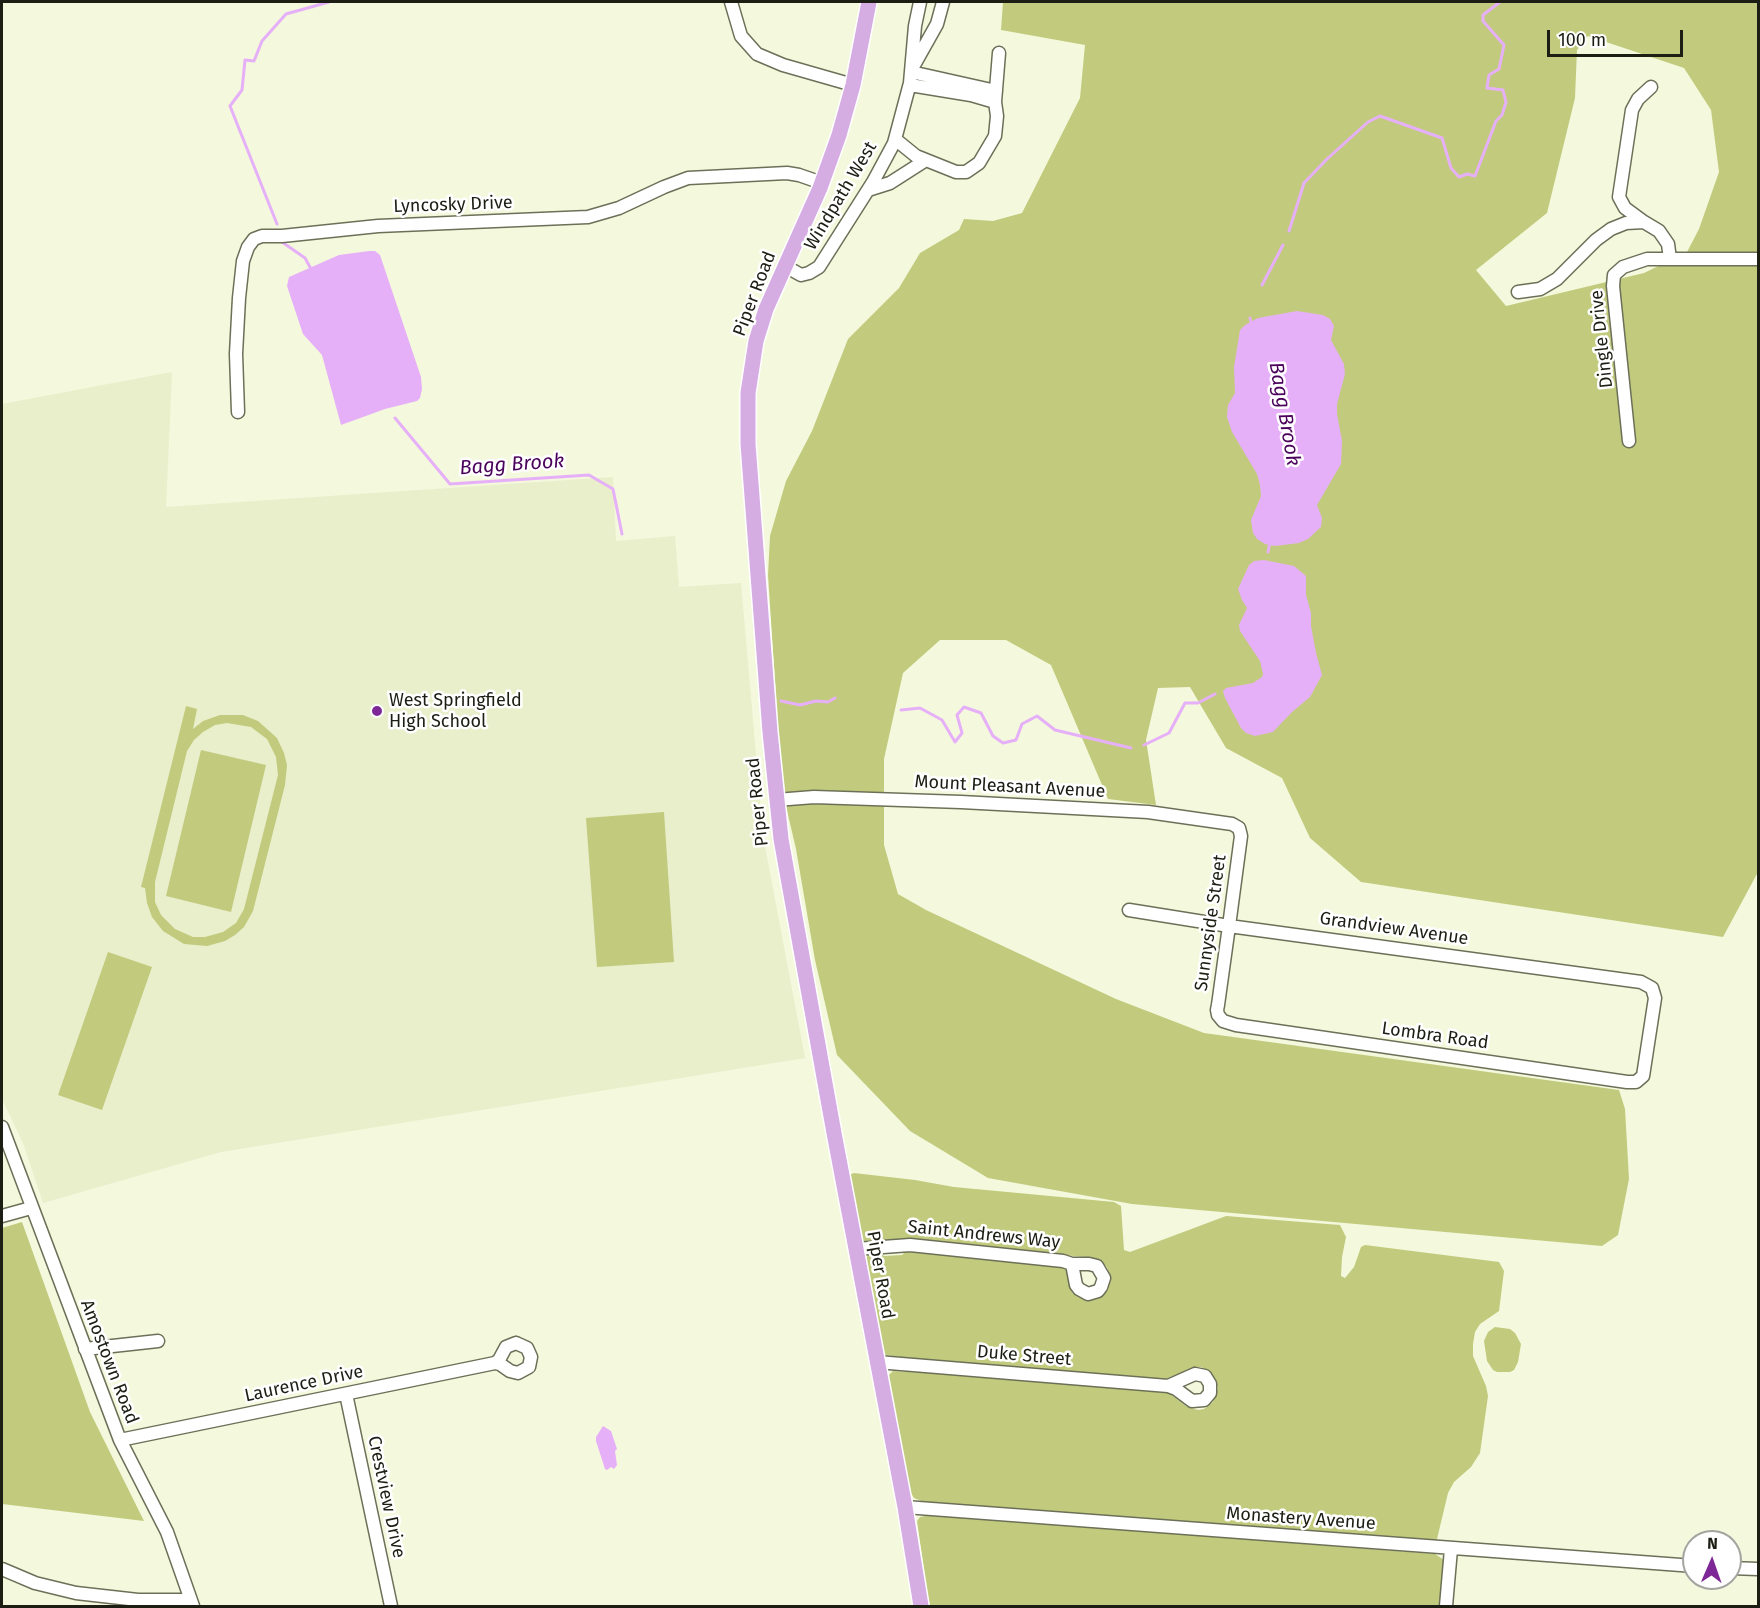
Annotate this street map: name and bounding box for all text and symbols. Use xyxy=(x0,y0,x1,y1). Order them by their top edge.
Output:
scale bar xyxy=(1550,18,1686,56)
text: 100 m xyxy=(1558,29,1606,51)
street label: Windpath West xyxy=(800,138,882,254)
street label: Lyncosky Drive xyxy=(393,192,513,218)
street label: Piper Road xyxy=(729,248,781,340)
street label: Dingle Drive xyxy=(1586,289,1618,389)
water label: Bagg Brook xyxy=(1263,360,1305,468)
water label: Bagg Brook xyxy=(459,449,565,481)
place label: West Springfield High School xyxy=(389,690,522,732)
marker: West Springfield High School xyxy=(370,704,384,718)
street label: Piper Road xyxy=(743,756,773,848)
street label: Mount Pleasant Avenue xyxy=(914,771,1106,803)
street label: Sunnyside Street xyxy=(1191,853,1231,993)
street label: Grandview Avenue xyxy=(1318,908,1470,950)
street label: Lombra Road xyxy=(1380,1018,1490,1054)
street label: Saint Andrews Way xyxy=(907,1216,1061,1254)
street label: Piper Road xyxy=(862,1229,898,1321)
street label: Amostown Road xyxy=(75,1297,143,1427)
street label: Duke Street xyxy=(976,1341,1072,1371)
street label: Laurence Drive xyxy=(243,1361,365,1407)
street label: Crestview Drive xyxy=(362,1434,410,1560)
street label: Monastery Avenue xyxy=(1226,1503,1376,1535)
north arrow xyxy=(1682,1530,1742,1590)
text: N xyxy=(1707,1534,1718,1553)

